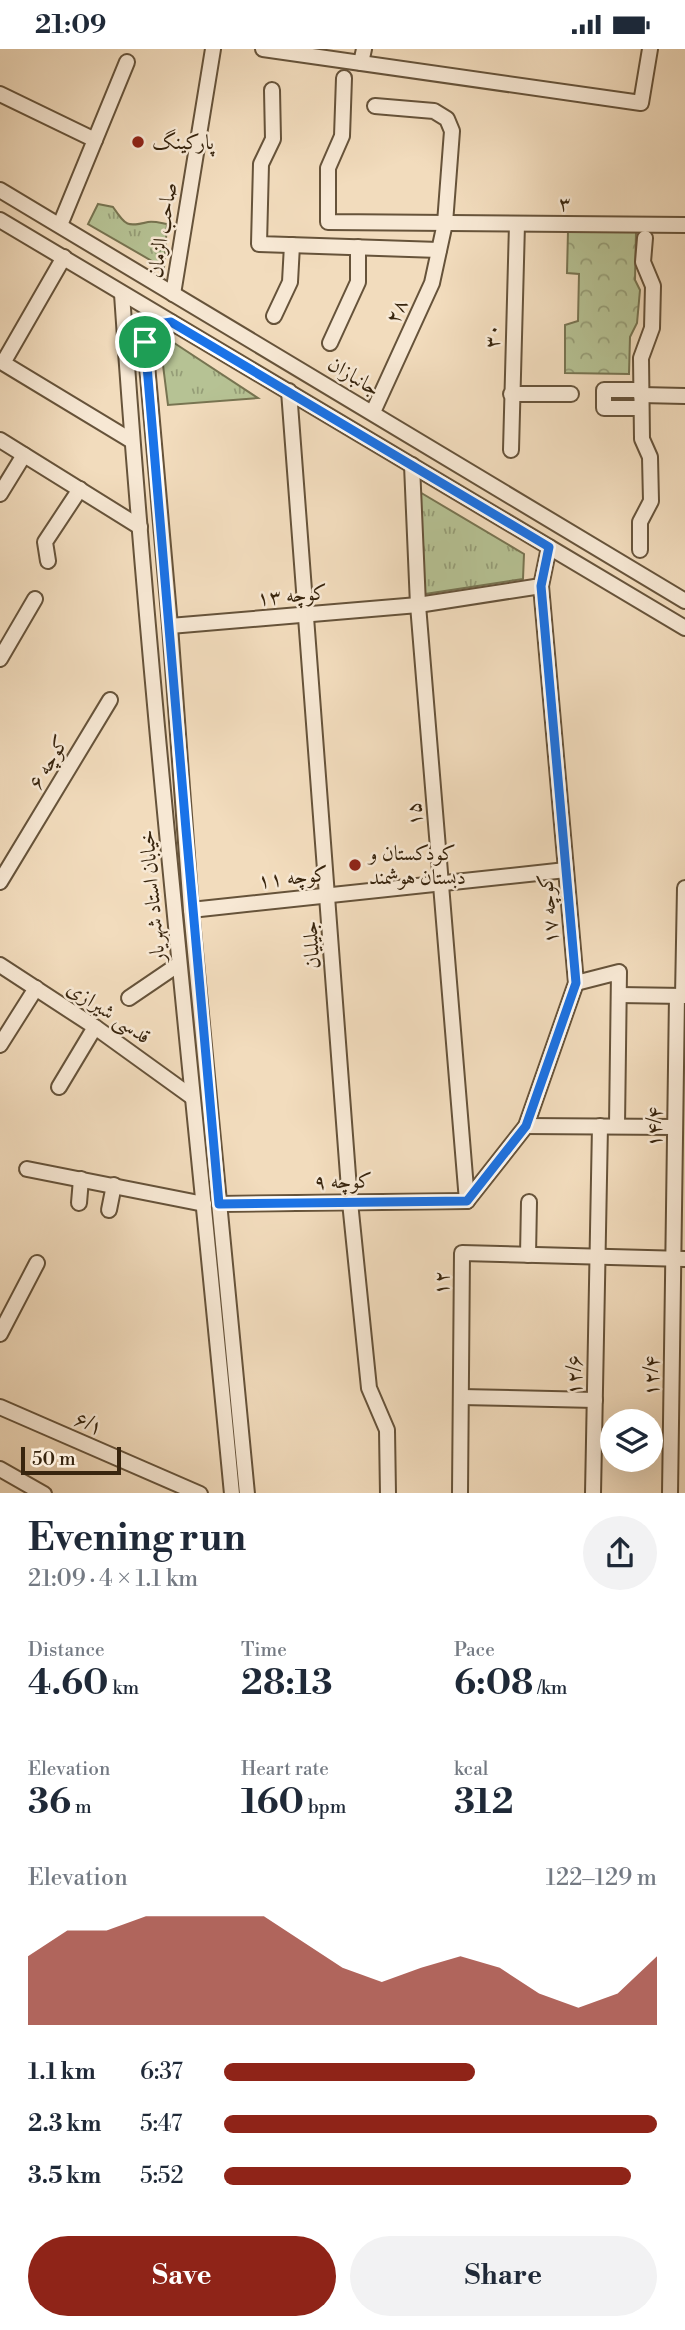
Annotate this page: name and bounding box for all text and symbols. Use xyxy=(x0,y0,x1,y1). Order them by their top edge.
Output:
text: 21:09 xyxy=(35,9,106,41)
place label: پارکینگ xyxy=(152,129,215,157)
marker: پارکینگ xyxy=(130,134,146,150)
street label: صاحب الزمان xyxy=(143,181,183,280)
street label: ۳ xyxy=(559,191,571,217)
street label: ۲۸ xyxy=(380,295,414,328)
pin xyxy=(115,312,175,372)
icon: arrive xyxy=(126,323,164,361)
street label: ۳۰ xyxy=(480,323,506,349)
street label: جانبازان xyxy=(323,351,384,403)
street label: کوچه ۱۳ xyxy=(256,580,328,612)
street label: کوچه ۶ xyxy=(23,731,75,794)
street label: ۱۵ xyxy=(401,801,429,827)
street label: خیابان استاد شهریار xyxy=(134,829,172,965)
place label: کودکستان و دبستان هوشمند xyxy=(367,841,466,891)
marker: کودکستان و دبستان هوشمند xyxy=(347,857,363,873)
street label: کوچه ۱۱ xyxy=(257,861,330,895)
street label: کوچه ۱۷ xyxy=(533,873,565,945)
street label: جلیلیان xyxy=(297,920,327,970)
street label: قدسی شیرازی xyxy=(61,975,155,1051)
street label: ۱۴/۴ xyxy=(642,1106,668,1148)
street label: کوچه ۹ xyxy=(314,1168,372,1196)
street label: ۱۲ xyxy=(429,1271,455,1296)
street label: ۱۲/۶ xyxy=(562,1354,588,1396)
street label: ۱۲/۴ xyxy=(639,1355,665,1397)
street label: ۶/۱ xyxy=(70,1406,107,1441)
map controls xyxy=(600,1409,663,1472)
button: layers xyxy=(600,1409,663,1472)
scale bar xyxy=(21,1444,121,1476)
text: 50 m xyxy=(32,1447,76,1471)
text: Evening run xyxy=(28,1515,246,1562)
button: share xyxy=(583,1516,657,1590)
text: 21:09 · 4 × 1.1 km xyxy=(28,1565,198,1593)
text: Distance xyxy=(28,1638,105,1662)
text: Time xyxy=(241,1638,287,1662)
text: Pace xyxy=(454,1638,495,1662)
text: 4.60 xyxy=(28,1662,109,1705)
text: 28:13 xyxy=(241,1662,333,1705)
text: 6:08 xyxy=(454,1662,533,1705)
text: km xyxy=(109,1676,139,1700)
text: /km xyxy=(533,1676,567,1700)
text: Elevation xyxy=(28,1757,110,1781)
text: Heart rate xyxy=(241,1757,329,1781)
text: kcal xyxy=(454,1757,488,1781)
text: 36 xyxy=(28,1781,71,1824)
text: 160 xyxy=(241,1781,304,1824)
text: 312 xyxy=(454,1781,514,1824)
text: m xyxy=(71,1795,92,1819)
text: bpm xyxy=(304,1795,346,1819)
text: Elevation xyxy=(28,1864,128,1892)
text: 122–129 m xyxy=(546,1864,657,1892)
text: 1.1 km xyxy=(28,2058,96,2086)
text: 6:37 xyxy=(140,2058,183,2086)
text: 2.3 km xyxy=(28,2110,101,2138)
text: 5:47 xyxy=(140,2110,182,2138)
text: 3.5 km xyxy=(28,2162,101,2190)
text: 5:52 xyxy=(140,2162,184,2190)
button: Save xyxy=(28,2236,336,2316)
button: Share xyxy=(350,2236,657,2316)

